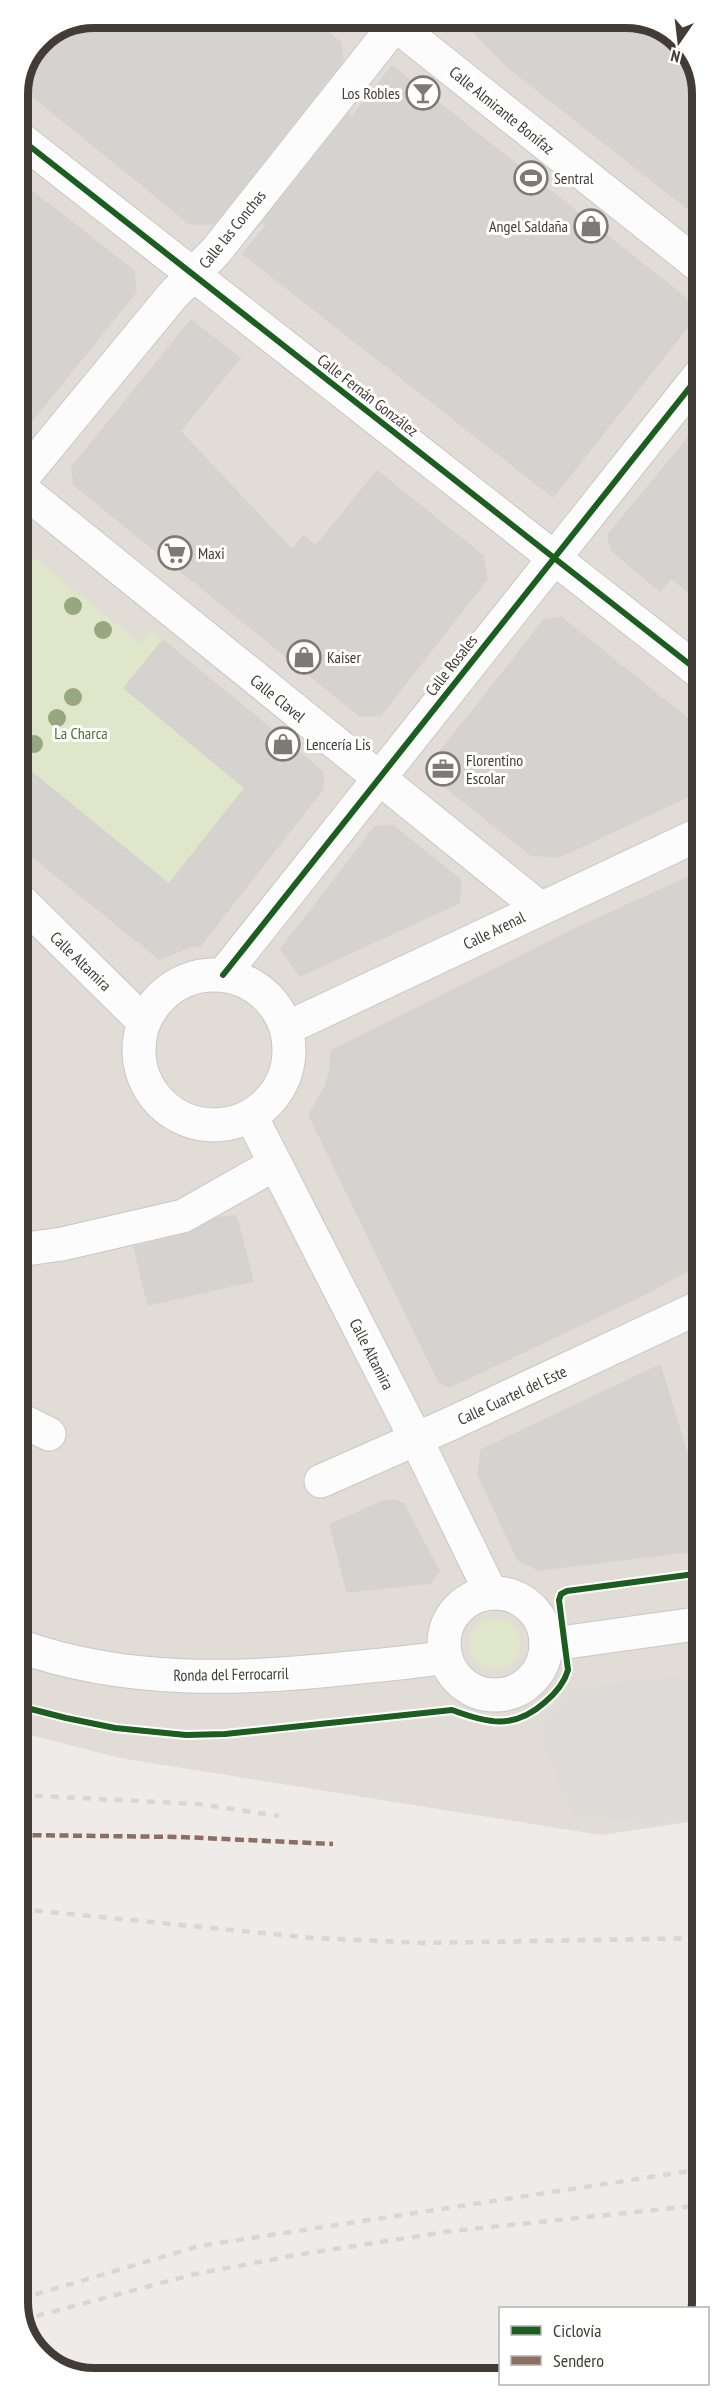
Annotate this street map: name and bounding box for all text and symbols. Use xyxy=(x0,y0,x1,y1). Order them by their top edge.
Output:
north arrow xyxy=(649,12,709,72)
text: N xyxy=(669,46,682,67)
street label: Calle Almirante Bonifaz xyxy=(446,62,559,159)
bar icon: Los Robles xyxy=(405,75,441,111)
place label: Los Robles xyxy=(342,83,400,103)
sports icon: Sentral xyxy=(513,160,549,196)
place label: Sentral xyxy=(554,168,594,188)
street label: Calle las Conchas xyxy=(194,186,270,272)
shop icon: Angel Saldaña xyxy=(573,208,609,244)
place label: Angel Saldaña xyxy=(489,216,568,236)
street label: Calle Fernán González xyxy=(314,349,423,441)
supermarket icon: Maxi xyxy=(157,535,193,571)
place label: Maxi xyxy=(198,543,225,563)
street label: Calle Rosales xyxy=(421,630,481,700)
shop icon: Kaiser xyxy=(286,639,322,675)
place label: Kaiser xyxy=(327,647,361,667)
street label: Calle Clavel xyxy=(246,670,310,726)
park label: La Charca xyxy=(54,723,108,743)
shop icon: Lencería Lis xyxy=(265,726,301,762)
place label: Lencería Lis xyxy=(306,734,371,754)
place label: Florentino Escolar xyxy=(466,750,523,788)
office icon: Florentino Escolar xyxy=(425,751,461,787)
street label: Calle Arenal xyxy=(460,906,528,954)
street label: Calle Altamira xyxy=(46,927,116,995)
street label: Calle Altamira xyxy=(346,1315,398,1393)
street label: Calle Cuartel del Este xyxy=(454,1361,570,1429)
street label: Ronda del Ferrocarril xyxy=(173,1663,289,1685)
legend xyxy=(499,2307,709,2385)
text: Ciclovía xyxy=(553,2319,601,2342)
text: Sendero xyxy=(553,2349,604,2372)

